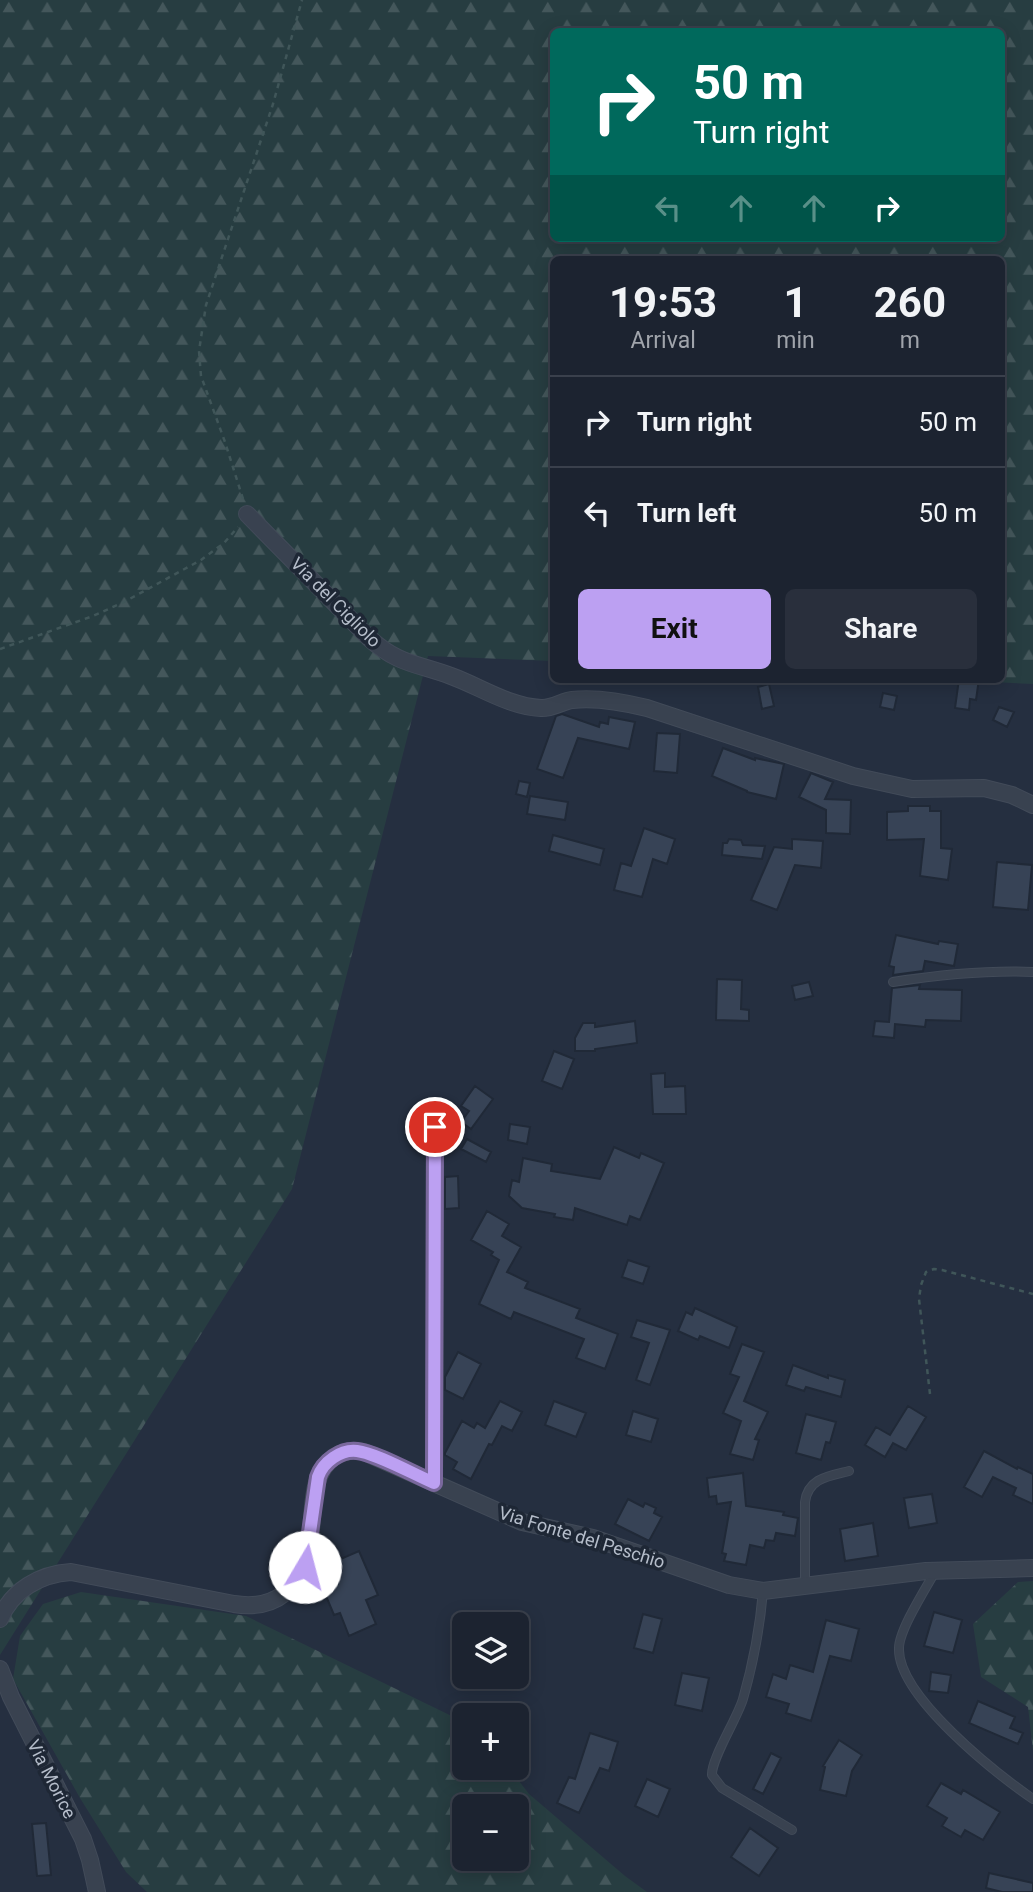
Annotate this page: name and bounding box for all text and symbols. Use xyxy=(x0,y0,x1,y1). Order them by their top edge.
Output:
text: 50 m xyxy=(693,54,804,111)
icon: right xyxy=(578,56,669,147)
text: Turn right xyxy=(693,113,829,151)
icon: left xyxy=(649,189,687,227)
icon: ahead xyxy=(722,189,760,227)
icon: ahead xyxy=(795,189,833,227)
icon: right xyxy=(868,189,906,227)
text: 19:53 xyxy=(609,278,717,327)
text: 1 xyxy=(783,278,808,327)
text: 260 xyxy=(874,278,946,327)
text: Arrival xyxy=(630,327,696,354)
text: min xyxy=(776,327,815,354)
text: m xyxy=(900,327,920,354)
icon: right xyxy=(578,403,616,441)
text: Turn right xyxy=(637,407,752,437)
text: 50 m xyxy=(919,407,977,437)
icon: left xyxy=(578,494,616,532)
text: Turn left xyxy=(637,498,736,528)
text: 50 m xyxy=(919,498,977,528)
street label: Via del Cigliolo xyxy=(287,553,385,651)
button: Exit xyxy=(578,589,771,669)
button: Share xyxy=(785,589,977,669)
pin xyxy=(405,1097,465,1157)
icon: arrive xyxy=(416,1108,454,1146)
street label: Via Fonte del Peschio xyxy=(496,1502,668,1572)
position arrow xyxy=(268,1530,342,1604)
map controls xyxy=(452,1612,529,1871)
button: layers xyxy=(452,1612,529,1689)
button: + xyxy=(452,1703,529,1780)
street label: Via Morice xyxy=(23,1736,81,1822)
button: − xyxy=(452,1794,529,1871)

